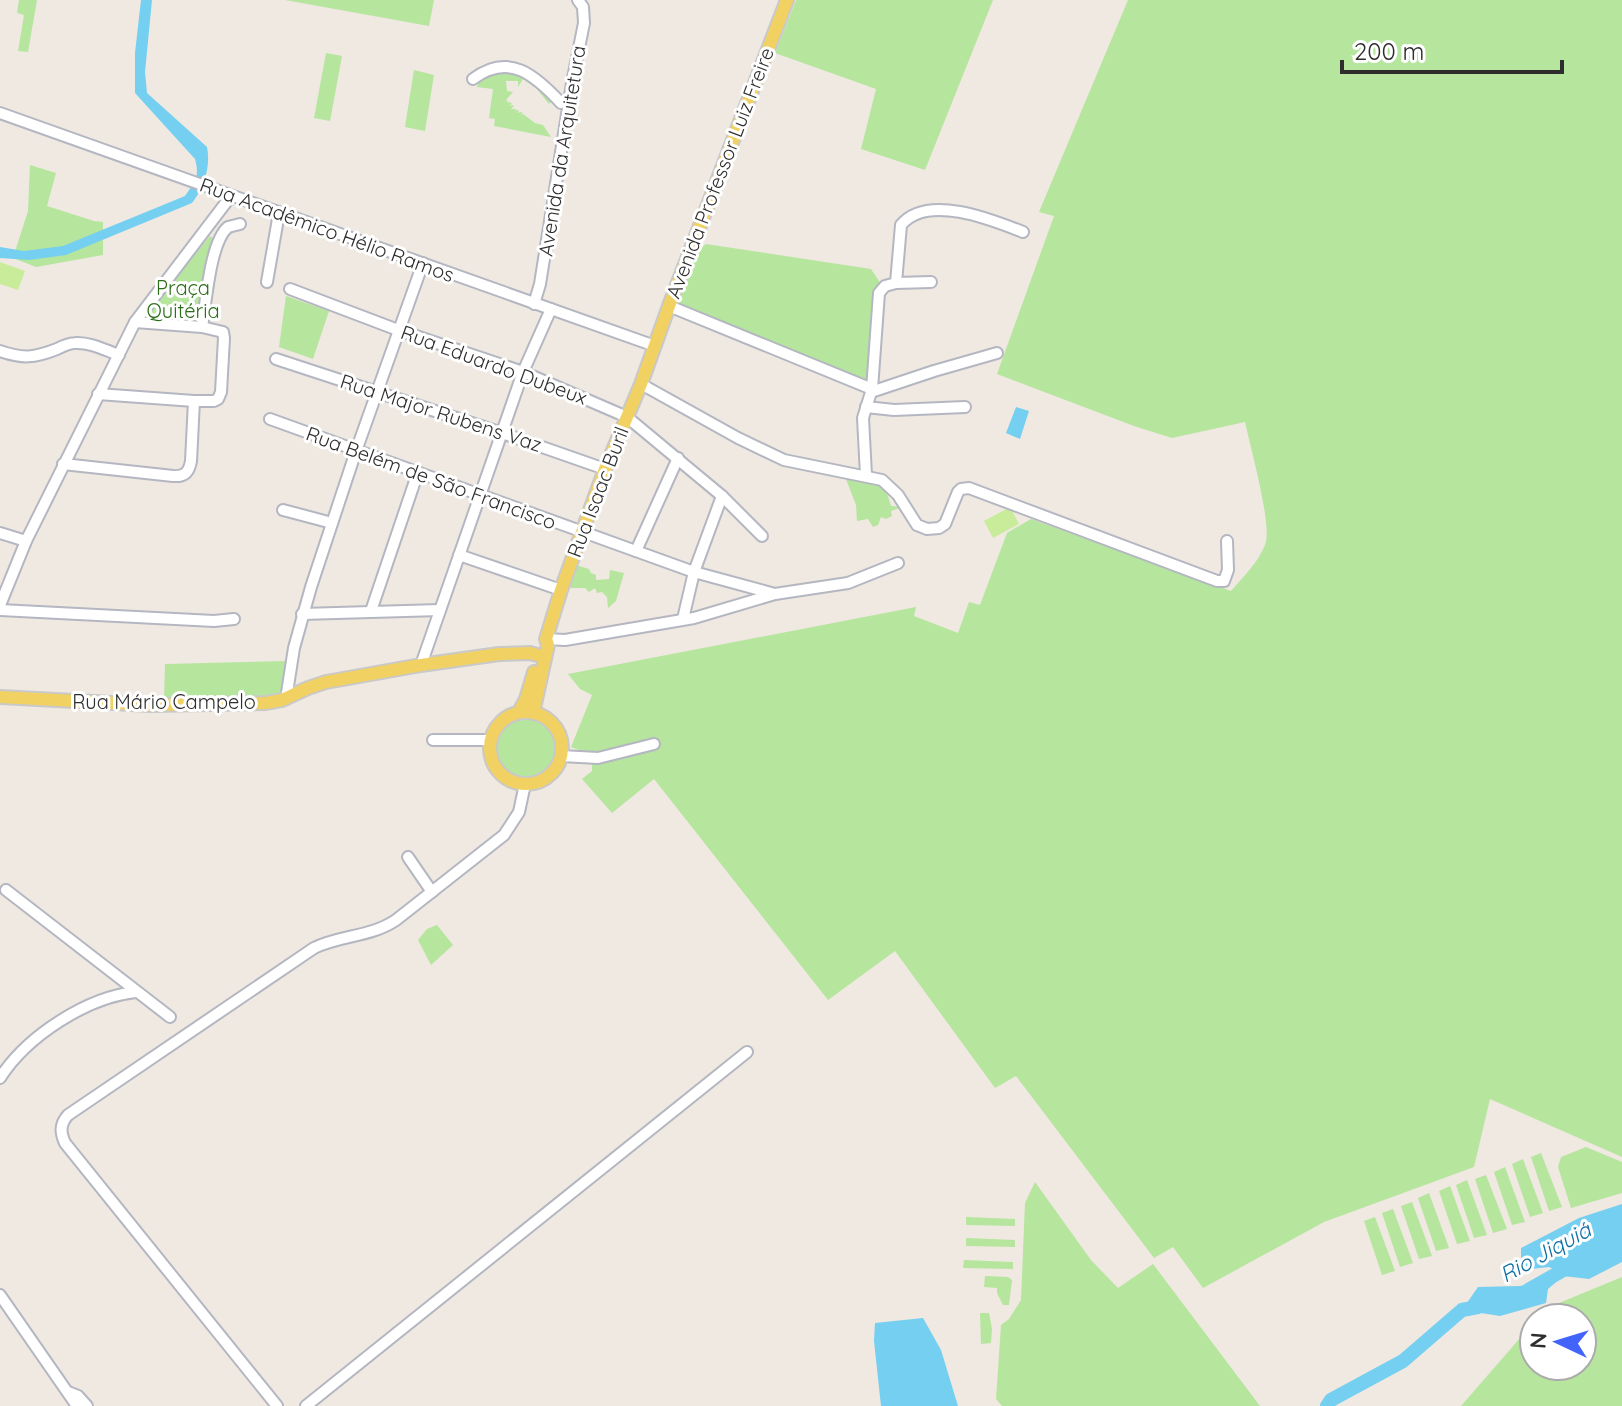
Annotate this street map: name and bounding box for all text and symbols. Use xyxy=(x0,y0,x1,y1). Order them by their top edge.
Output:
scale bar xyxy=(1342,24,1562,74)
text: 200 m xyxy=(1354,36,1424,66)
street label: Avenida da Arquitetura xyxy=(532,44,591,258)
street label: Avenida Professor Luiz Freire xyxy=(660,44,779,302)
street label: Rua Acadêmico Hélio Ramos xyxy=(197,172,458,287)
park label: Praça Quitéria xyxy=(146,275,220,323)
street label: Rua Eduardo Dubeux xyxy=(398,319,591,410)
street label: Rua Major Rubens Vaz xyxy=(337,368,545,457)
street label: Rua Belém de São Francisco xyxy=(303,421,560,534)
street label: Rua Isaac Buril xyxy=(561,423,634,561)
street label: Rua Mário Campelo xyxy=(72,689,256,714)
water label: Rio Jiquiá xyxy=(1495,1215,1597,1288)
north arrow xyxy=(1518,1302,1598,1382)
text: N xyxy=(1524,1332,1553,1350)

